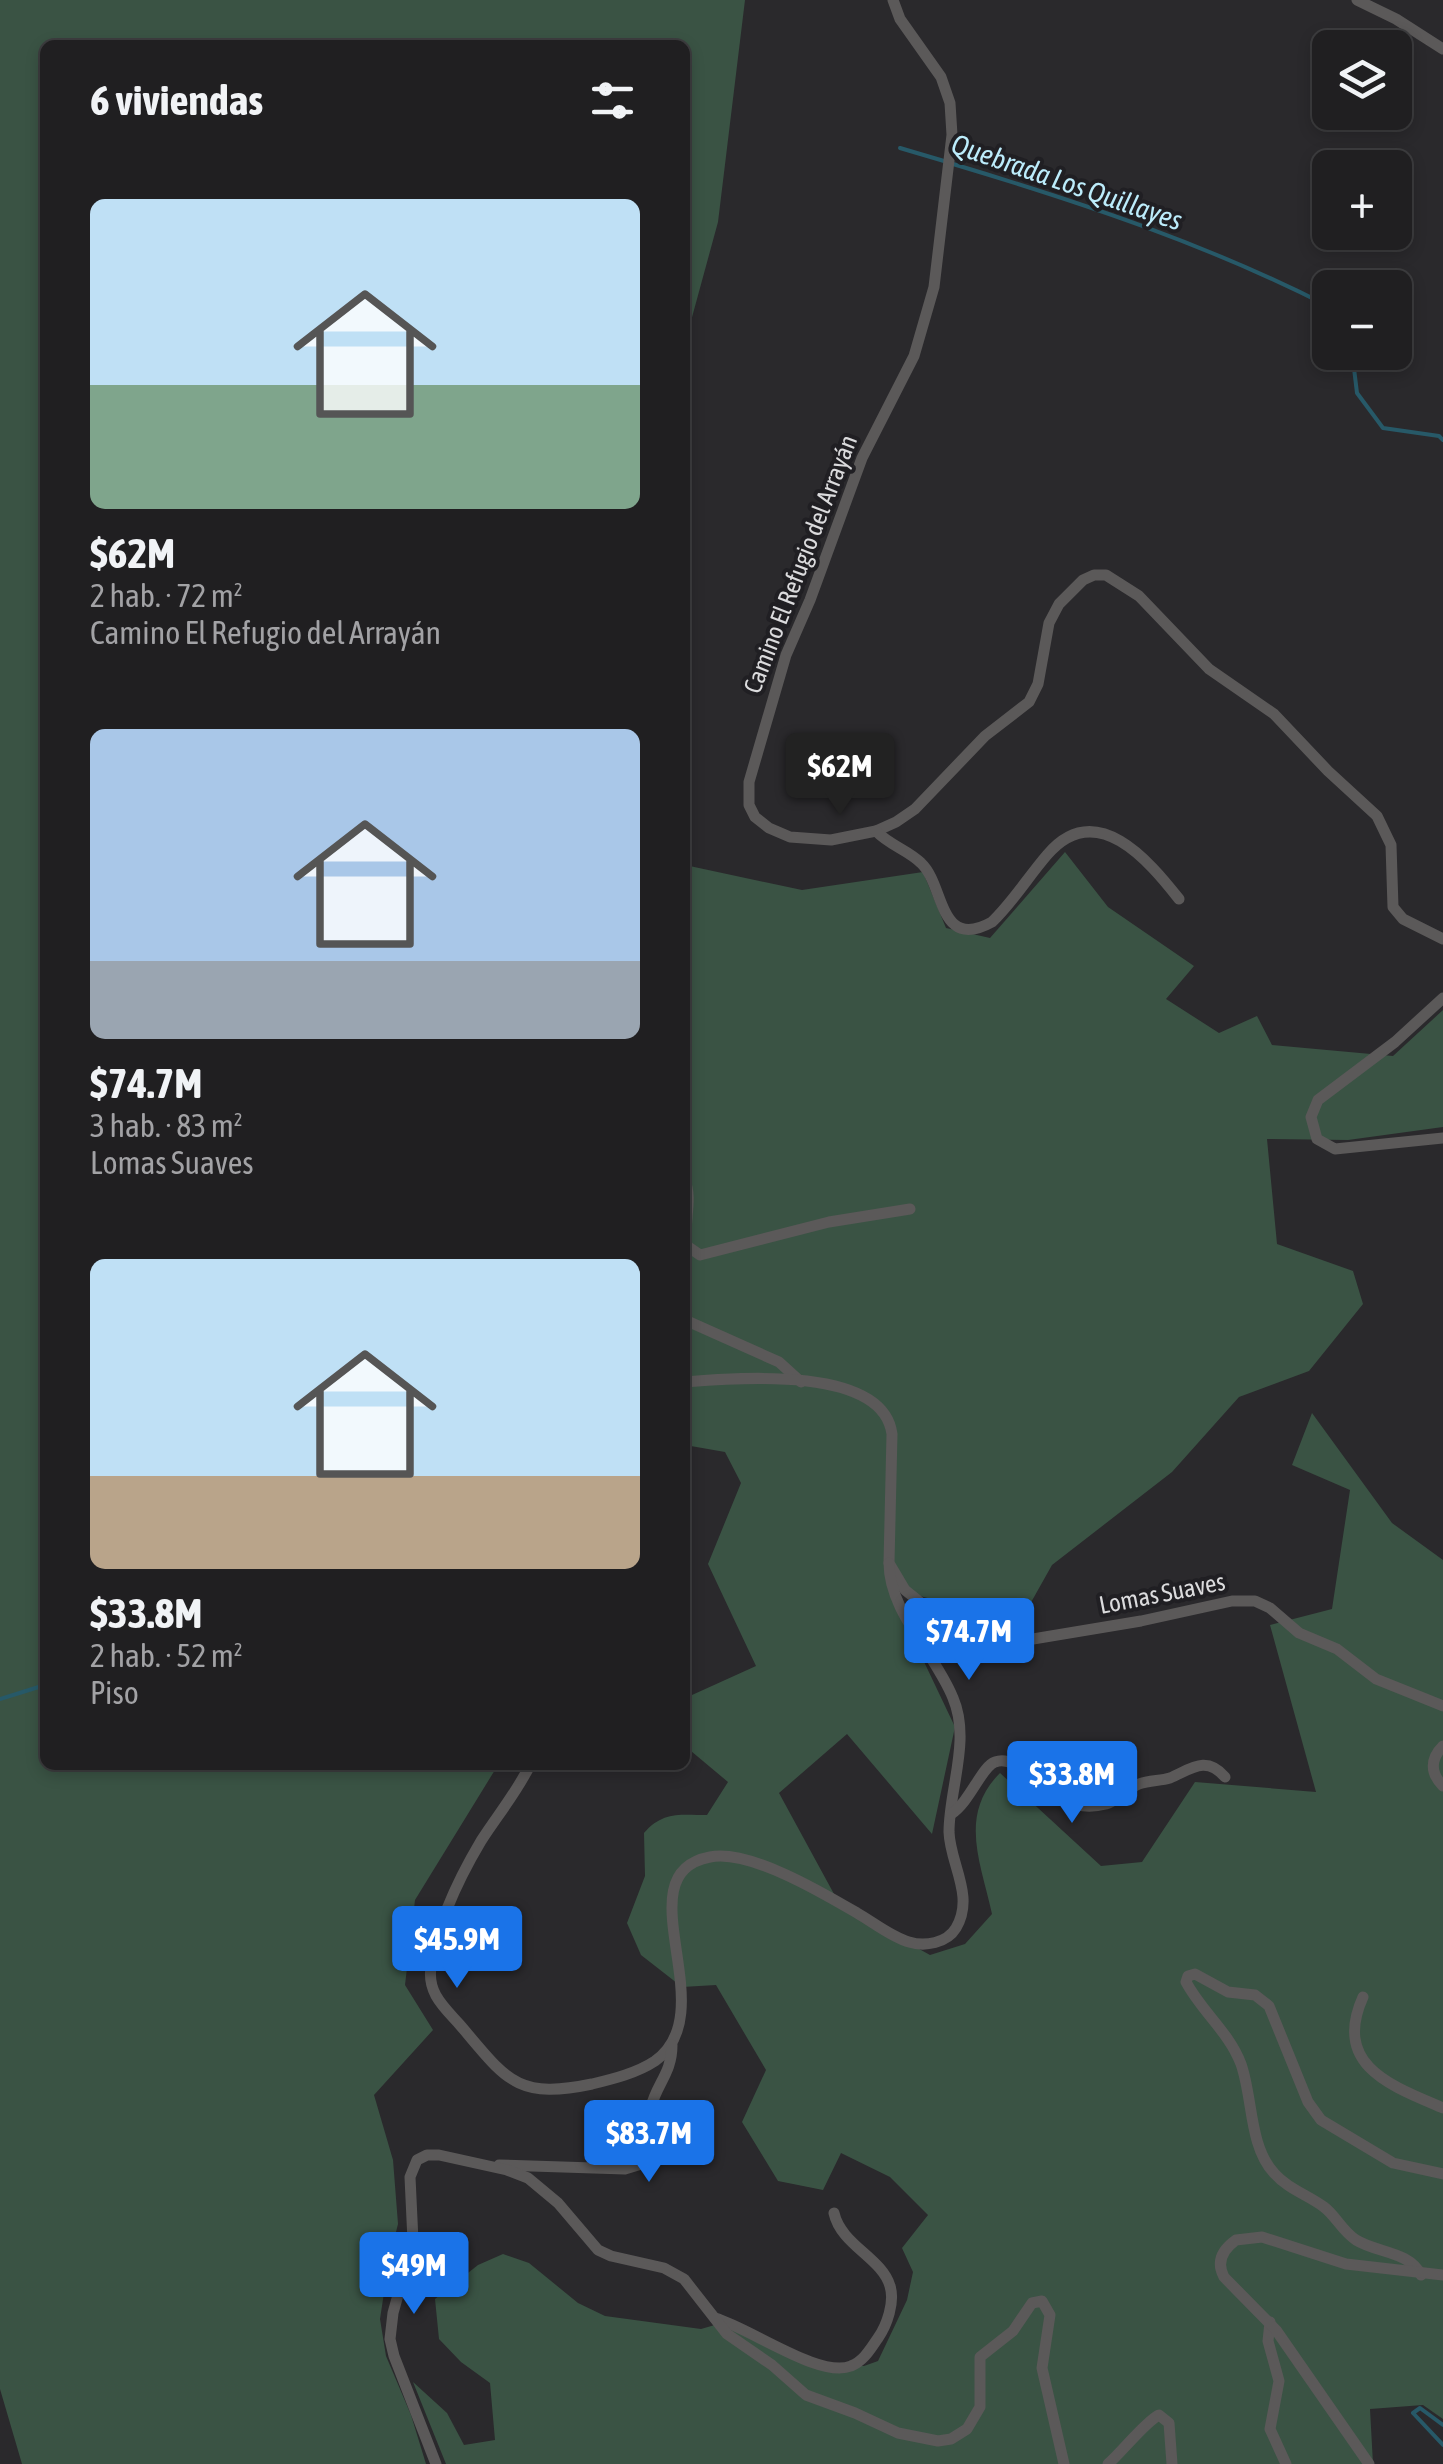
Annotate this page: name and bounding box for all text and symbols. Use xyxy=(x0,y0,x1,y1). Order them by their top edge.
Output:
map controls xyxy=(1312,30,1412,370)
button: layers xyxy=(1312,30,1412,130)
icon: filters xyxy=(585,73,640,128)
text: 6 viviendas xyxy=(90,76,263,124)
water label: Quebrada Los Quillayes xyxy=(947,128,1187,237)
button: + xyxy=(1312,150,1412,250)
icon: home xyxy=(275,264,455,444)
button: − xyxy=(1312,270,1412,370)
street label: Camino El Refugio del Arrayán xyxy=(738,431,862,697)
text: $62M xyxy=(90,529,175,577)
text: 2 hab. · 72 m² xyxy=(90,577,243,614)
text: Camino El Refugio del Arrayán xyxy=(90,614,441,651)
pin: $62M xyxy=(781,733,899,818)
text: $62M xyxy=(808,747,872,784)
icon: home xyxy=(275,794,455,974)
text: $74.7M xyxy=(90,1059,202,1107)
text: 3 hab. · 83 m² xyxy=(90,1107,243,1144)
text: Lomas Suaves xyxy=(90,1144,254,1181)
icon: home xyxy=(275,1324,455,1504)
street label: Lomas Suaves xyxy=(1097,1567,1228,1619)
text: $33.8M xyxy=(90,1589,202,1637)
pin: $74.7M xyxy=(888,1598,1050,1683)
text: $74.7M xyxy=(926,1612,1012,1649)
text: 2 hab. · 52 m² xyxy=(90,1637,243,1674)
text: Piso xyxy=(90,1674,139,1711)
pin: $33.8M xyxy=(991,1741,1153,1826)
text: $33.8M xyxy=(1029,1755,1115,1792)
pin: $45.9M xyxy=(376,1906,538,1991)
text: $45.9M xyxy=(414,1920,500,1957)
pin: $83.7M xyxy=(568,2100,730,2185)
text: $83.7M xyxy=(606,2114,692,2151)
pin: $49M xyxy=(355,2232,473,2317)
text: $49M xyxy=(382,2246,446,2283)

